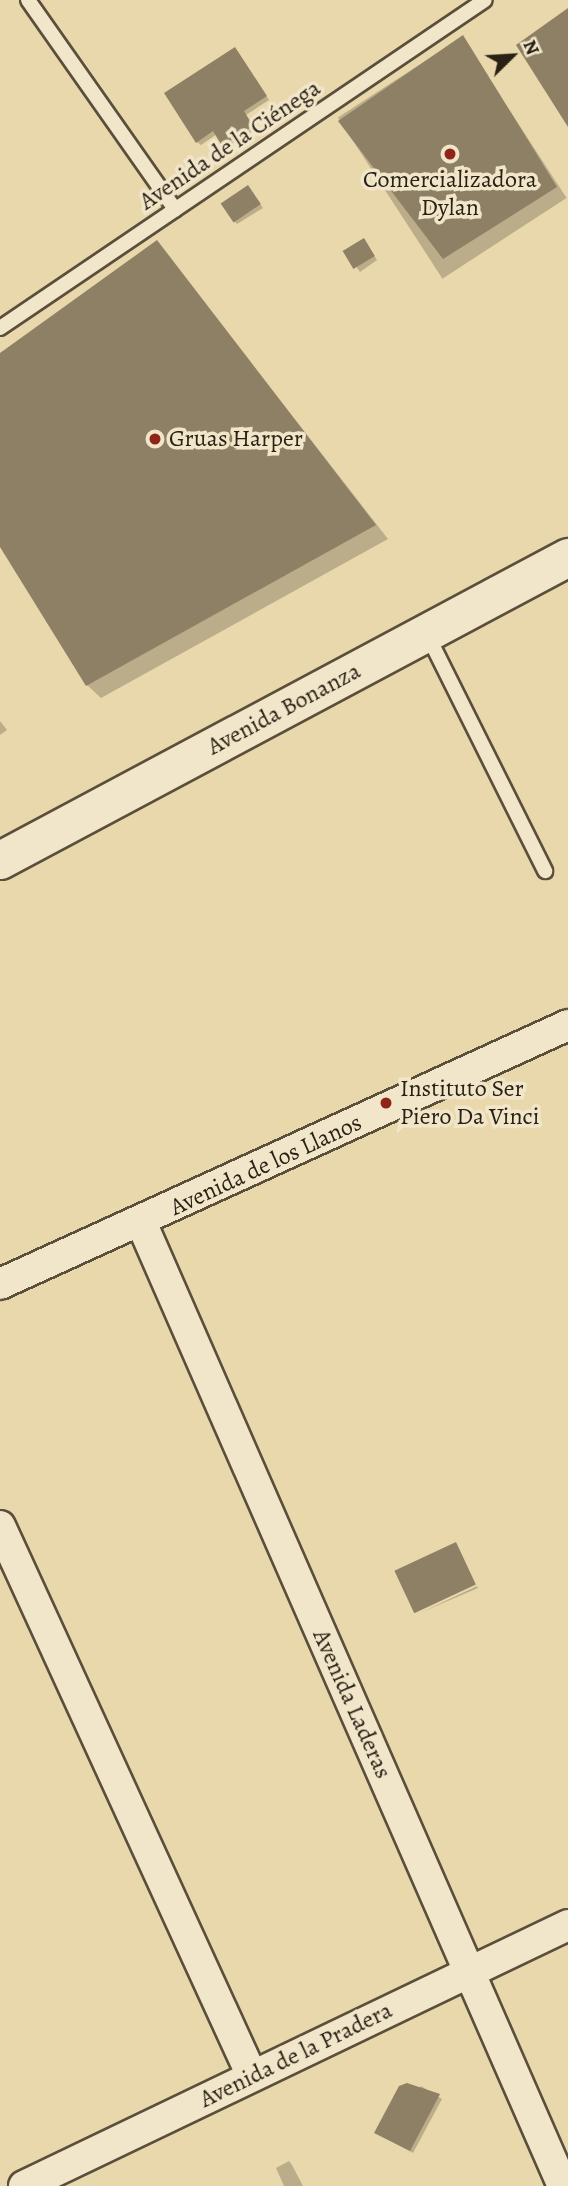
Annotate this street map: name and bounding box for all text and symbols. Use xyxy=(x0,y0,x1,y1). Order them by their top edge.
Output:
north arrow xyxy=(477,21,547,91)
text: N xyxy=(516,36,546,59)
street label: Avenida de la Ciénega xyxy=(134,74,326,216)
marker: Comercializadora Dylan xyxy=(442,146,458,162)
place label: Comercializadora Dylan xyxy=(363,166,537,222)
place label: Gruas Harper xyxy=(169,425,303,453)
marker: Gruas Harper xyxy=(147,431,163,447)
street label: Avenida Bonanza xyxy=(203,657,365,761)
place label: Instituto Ser Piero Da Vinci xyxy=(400,1075,540,1131)
marker: Instituto Ser Piero Da Vinci xyxy=(378,1095,394,1111)
street label: Avenida de los Llanos xyxy=(166,1108,366,1222)
street label: Avenida Laderas xyxy=(306,1625,398,1783)
street label: Avenida de la Pradera xyxy=(195,1996,397,2114)

